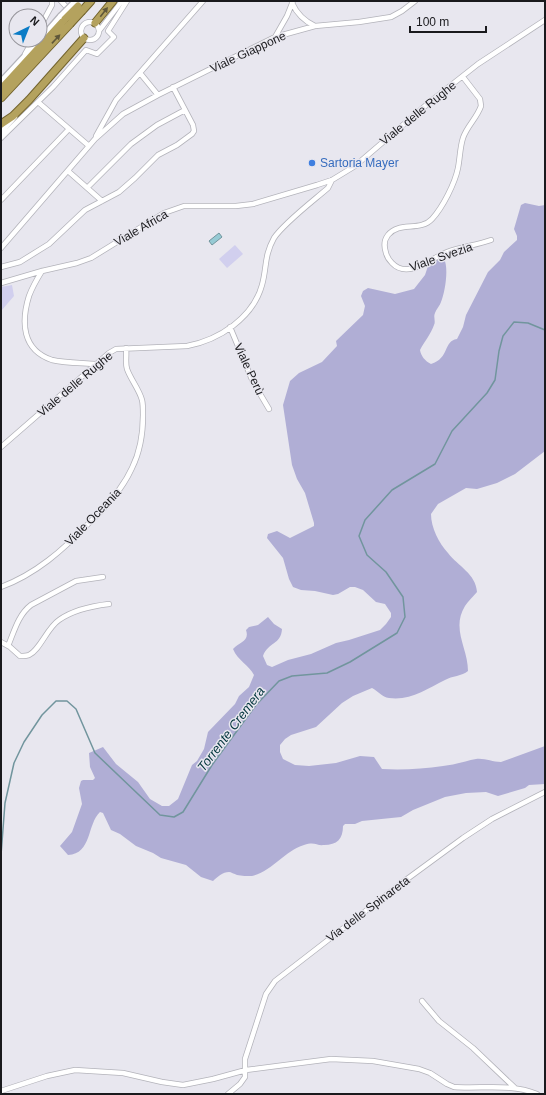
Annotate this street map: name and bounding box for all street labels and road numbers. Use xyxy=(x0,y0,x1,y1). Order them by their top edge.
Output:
street label: Viale Giappone xyxy=(208,28,288,76)
street label: Viale delle Rughe xyxy=(377,78,459,148)
street label: Viale Africa xyxy=(112,207,171,249)
street label: Viale Svezia xyxy=(408,240,475,274)
street label: Viale Perù xyxy=(231,341,267,397)
street label: Viale delle Rughe xyxy=(35,348,116,420)
street label: Viale Oceania xyxy=(62,485,124,549)
street label: Via delle Spinareta xyxy=(324,873,413,945)

